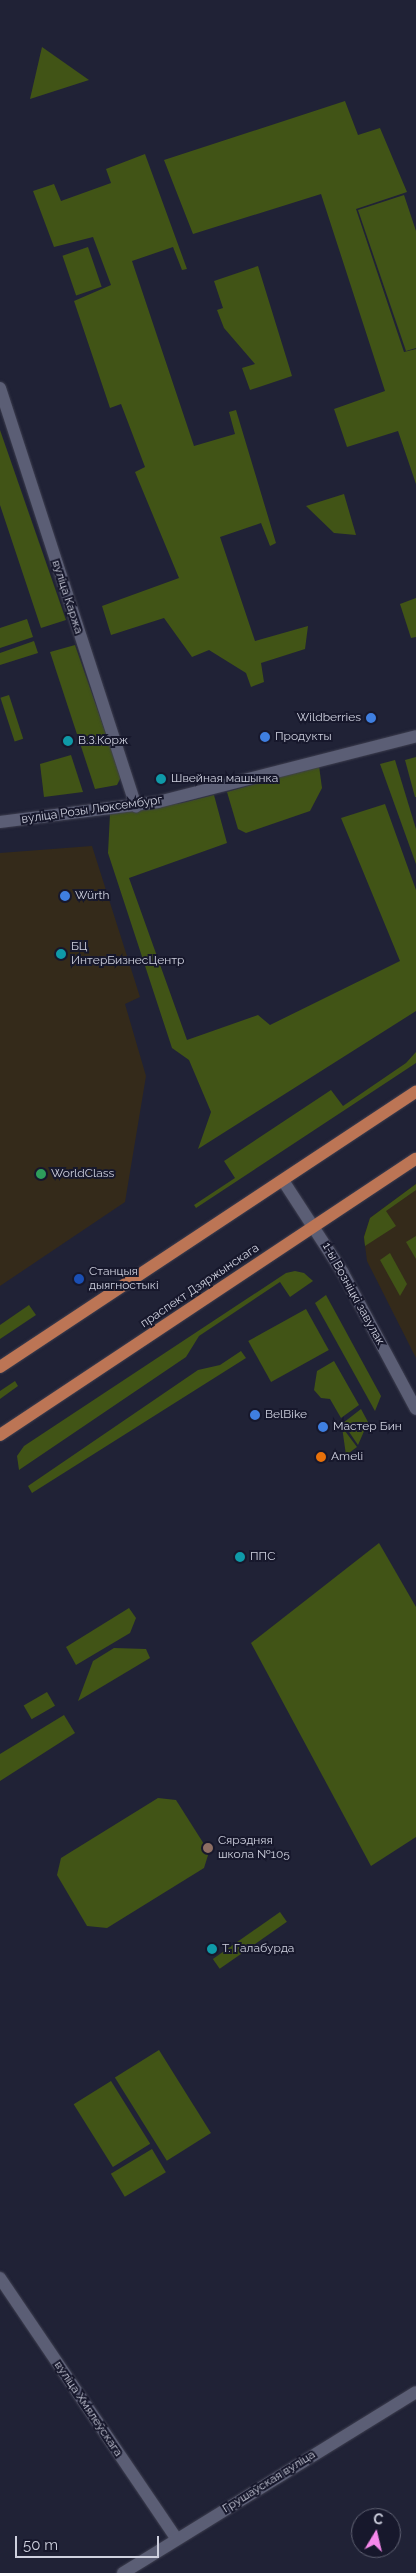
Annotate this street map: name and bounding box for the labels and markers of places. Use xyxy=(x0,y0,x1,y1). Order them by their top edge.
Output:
place label: Wildberries xyxy=(297,711,361,725)
marker: Wildberries xyxy=(365,712,377,724)
place label: Продукты xyxy=(275,730,332,744)
marker: Продукты xyxy=(259,731,271,743)
place label: В.З.Корж xyxy=(78,734,128,748)
marker: В.З.Корж xyxy=(62,735,74,747)
place label: Швейная машынка xyxy=(171,772,278,786)
marker: Швейная машынка xyxy=(155,773,167,785)
place label: Würth xyxy=(75,889,109,903)
marker: Würth xyxy=(59,890,71,902)
place label: БЦ ИнтерБизнесЦентр xyxy=(71,940,184,968)
marker: БЦ ИнтерБизнесЦентр xyxy=(55,948,67,960)
place label: WorldClass xyxy=(51,1167,114,1181)
marker: WorldClass xyxy=(35,1168,47,1180)
place label: Станцыя дыягностыкі xyxy=(89,1265,159,1293)
marker: Станцыя дыягностыкі xyxy=(73,1273,85,1285)
place label: BelBike xyxy=(265,1408,307,1422)
marker: BelBike xyxy=(249,1409,261,1421)
place label: Мастер Бин xyxy=(333,1420,402,1434)
marker: Мастер Бин xyxy=(317,1421,329,1433)
place label: Ameli xyxy=(331,1450,363,1464)
marker: Ameli xyxy=(315,1451,327,1463)
place label: ППС xyxy=(250,1550,275,1564)
marker: ППС xyxy=(234,1551,246,1563)
place label: Сярэдняя школа №105 xyxy=(218,1834,290,1862)
marker: Сярэдняя школа №105 xyxy=(202,1842,214,1854)
place label: Т. Галабурда xyxy=(222,1942,294,1956)
marker: Т. Галабурда xyxy=(206,1943,218,1955)

